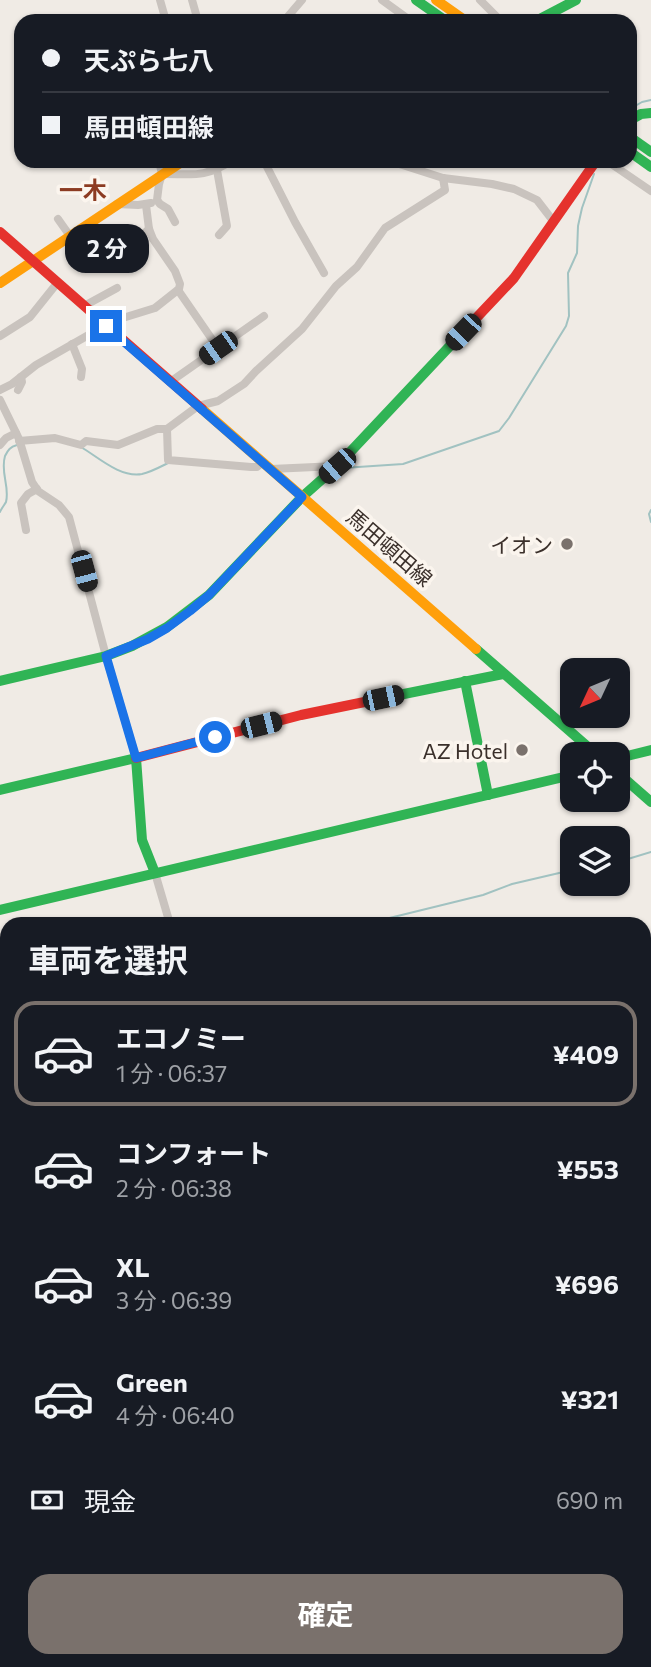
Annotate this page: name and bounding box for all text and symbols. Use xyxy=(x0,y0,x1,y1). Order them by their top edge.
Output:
text: 天ぷら七八 xyxy=(84,44,214,75)
text: 馬田頓田線 xyxy=(84,111,214,142)
district label: 一木 xyxy=(59,175,107,204)
callout: 2 分 xyxy=(64,224,148,274)
text: 2 分 xyxy=(87,234,127,262)
route end xyxy=(90,310,122,342)
car xyxy=(441,310,486,354)
car xyxy=(195,327,242,369)
car xyxy=(315,444,360,488)
street label: 馬田頓田線 xyxy=(342,503,438,591)
place label: イオン xyxy=(490,532,553,557)
marker: イオン xyxy=(559,536,575,552)
car xyxy=(69,548,100,594)
north arrow xyxy=(560,658,630,728)
map controls xyxy=(560,658,630,896)
car xyxy=(361,683,406,713)
car xyxy=(239,710,284,740)
route start xyxy=(199,721,231,753)
place label: AZ Hotel xyxy=(422,738,508,763)
marker: AZ Hotel xyxy=(514,742,530,758)
button: locate xyxy=(560,742,630,812)
button: layers xyxy=(560,826,630,896)
text: 車両を選択 xyxy=(28,939,188,979)
icon: car xyxy=(32,1022,95,1085)
text: エコノミー xyxy=(116,1022,246,1053)
text: ¥409 xyxy=(553,1038,619,1069)
text: 1 分 · 06:37 xyxy=(116,1059,227,1087)
icon: car xyxy=(32,1137,95,1200)
text: コンフォート xyxy=(116,1137,271,1168)
text: ¥553 xyxy=(557,1153,619,1184)
text: 2 分 · 06:38 xyxy=(116,1174,232,1202)
text: XL xyxy=(116,1251,150,1282)
icon: car xyxy=(32,1252,95,1315)
text: ¥696 xyxy=(555,1268,619,1299)
text: 3 分 · 06:39 xyxy=(116,1286,232,1314)
text: Green xyxy=(116,1366,188,1397)
icon: car xyxy=(32,1367,95,1430)
text: ¥321 xyxy=(561,1383,619,1414)
text: 4 分 · 06:40 xyxy=(116,1401,235,1429)
icon: cash xyxy=(28,1481,66,1519)
text: 現金 xyxy=(84,1485,136,1516)
text: 690 m xyxy=(556,1486,623,1514)
button: 確定 xyxy=(28,1574,623,1654)

